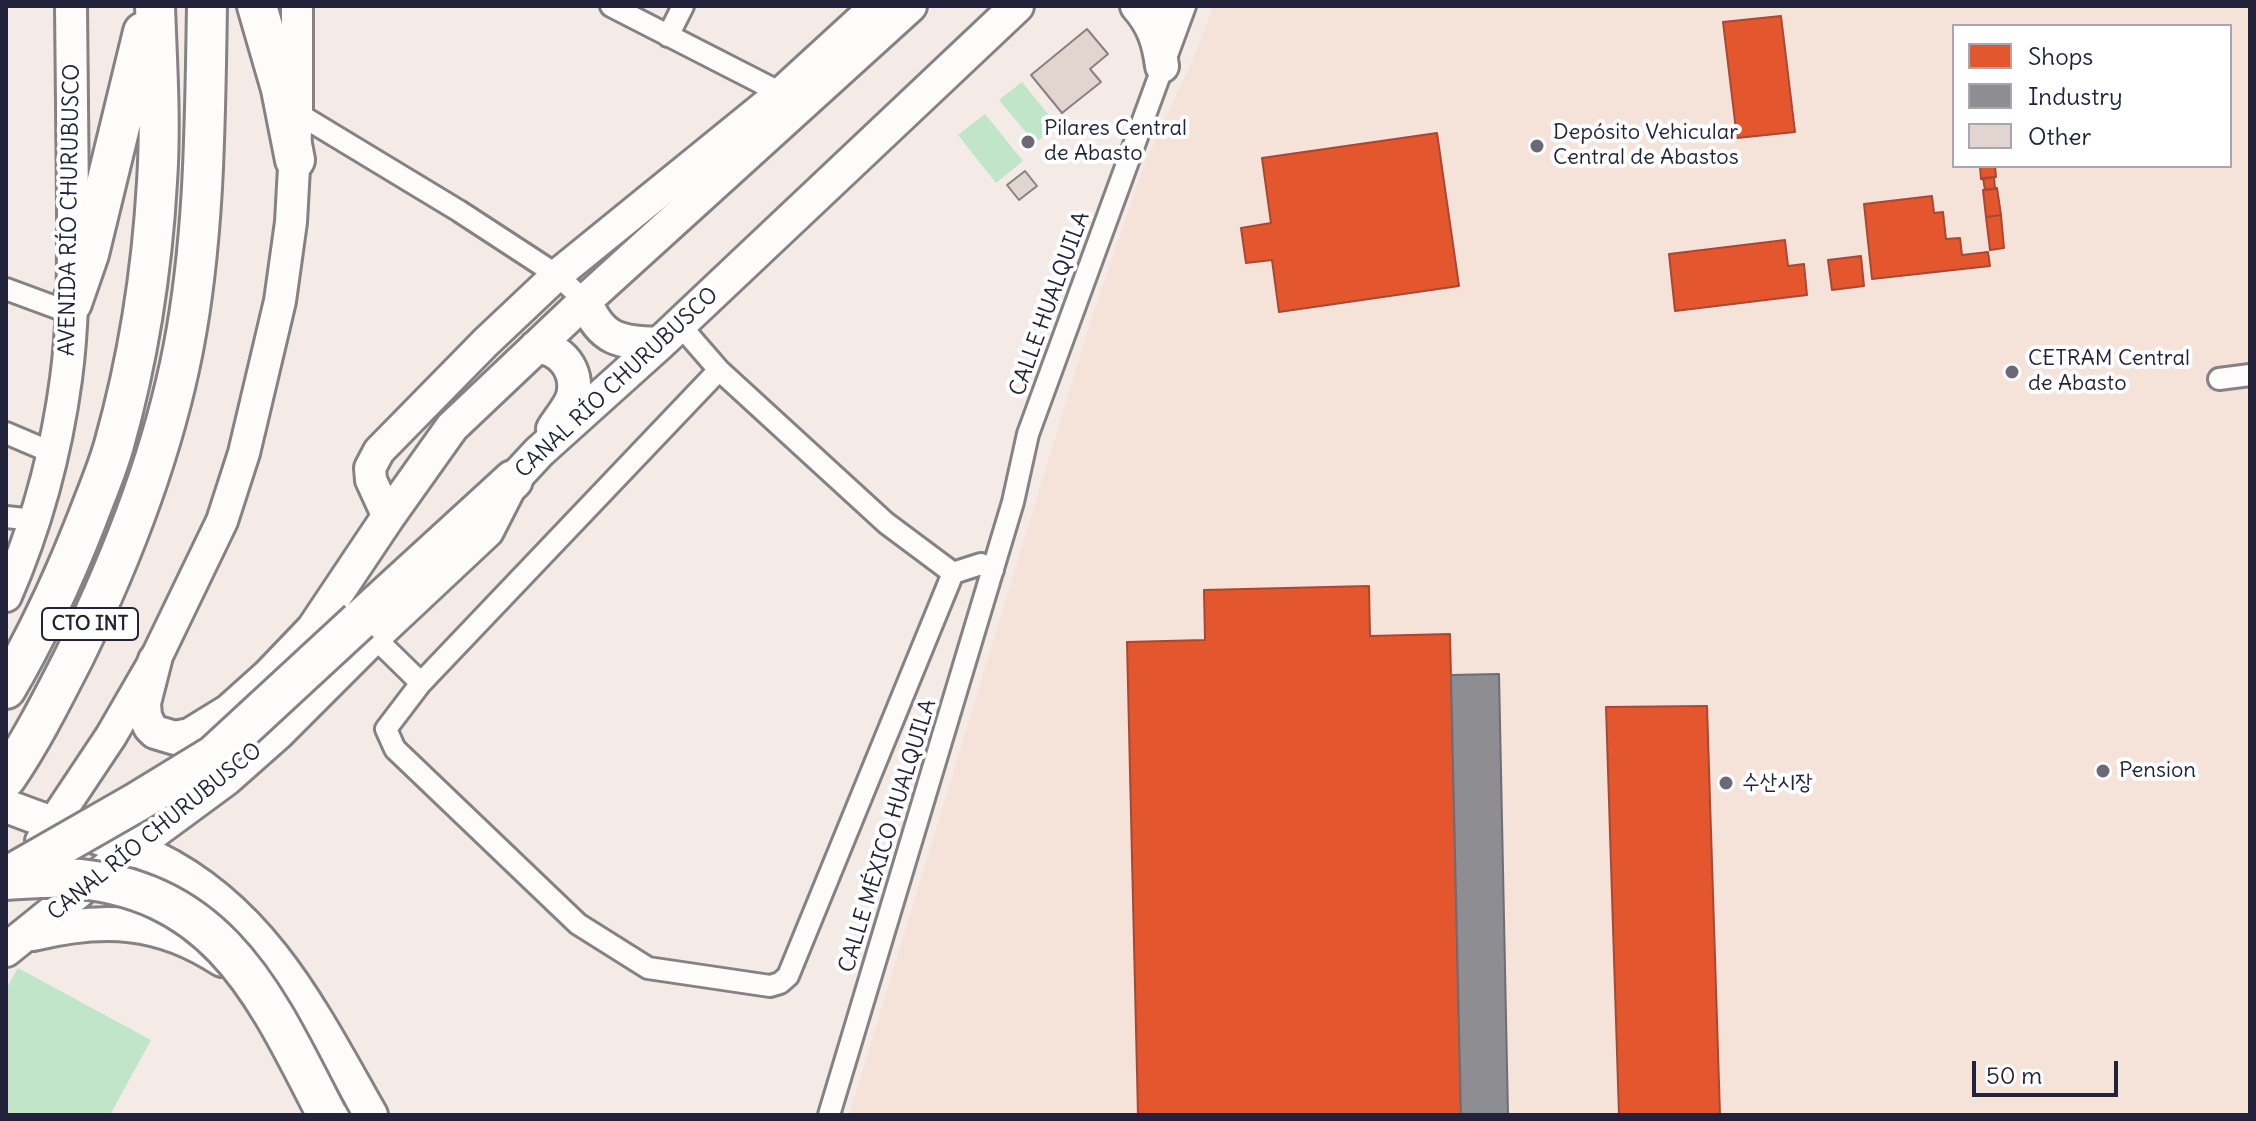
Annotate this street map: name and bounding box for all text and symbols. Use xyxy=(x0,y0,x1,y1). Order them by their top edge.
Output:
legend xyxy=(1952,24,2232,168)
text: Shops xyxy=(2028,41,2093,71)
street label: AVENIDA RÍO CHURUBUSCO xyxy=(54,64,86,356)
text: Industry xyxy=(2028,81,2123,111)
place label: Pilares Central de Abasto xyxy=(1044,116,1187,168)
place label: Depósito Vehicular Central de Abastos xyxy=(1553,120,1739,172)
text: Other xyxy=(2028,121,2091,151)
marker: Pilares Central de Abasto xyxy=(1019,133,1037,151)
marker: Depósito Vehicular Central de Abastos xyxy=(1528,137,1546,155)
street label: CALLE HUALQUILA xyxy=(1004,208,1096,400)
street label: CANAL RÍO CHURUBUSCO xyxy=(510,282,724,484)
place label: CETRAM Central de Abasto xyxy=(2028,346,2190,398)
marker: CETRAM Central de Abasto xyxy=(2003,363,2021,381)
road number: CTO INT xyxy=(42,608,138,640)
street label: CALLE MÉXICO HUALQUILA xyxy=(834,696,942,976)
street label: CANAL RÍO CHURUBUSCO xyxy=(43,738,267,926)
place label: Pension xyxy=(2119,758,2196,784)
marker: Pension xyxy=(2094,762,2112,780)
place label: 수산시장 xyxy=(1742,770,1813,796)
marker: 수산시장 xyxy=(1717,774,1735,792)
scale bar xyxy=(1976,1045,2122,1095)
text: 50 m xyxy=(1986,1060,2042,1090)

